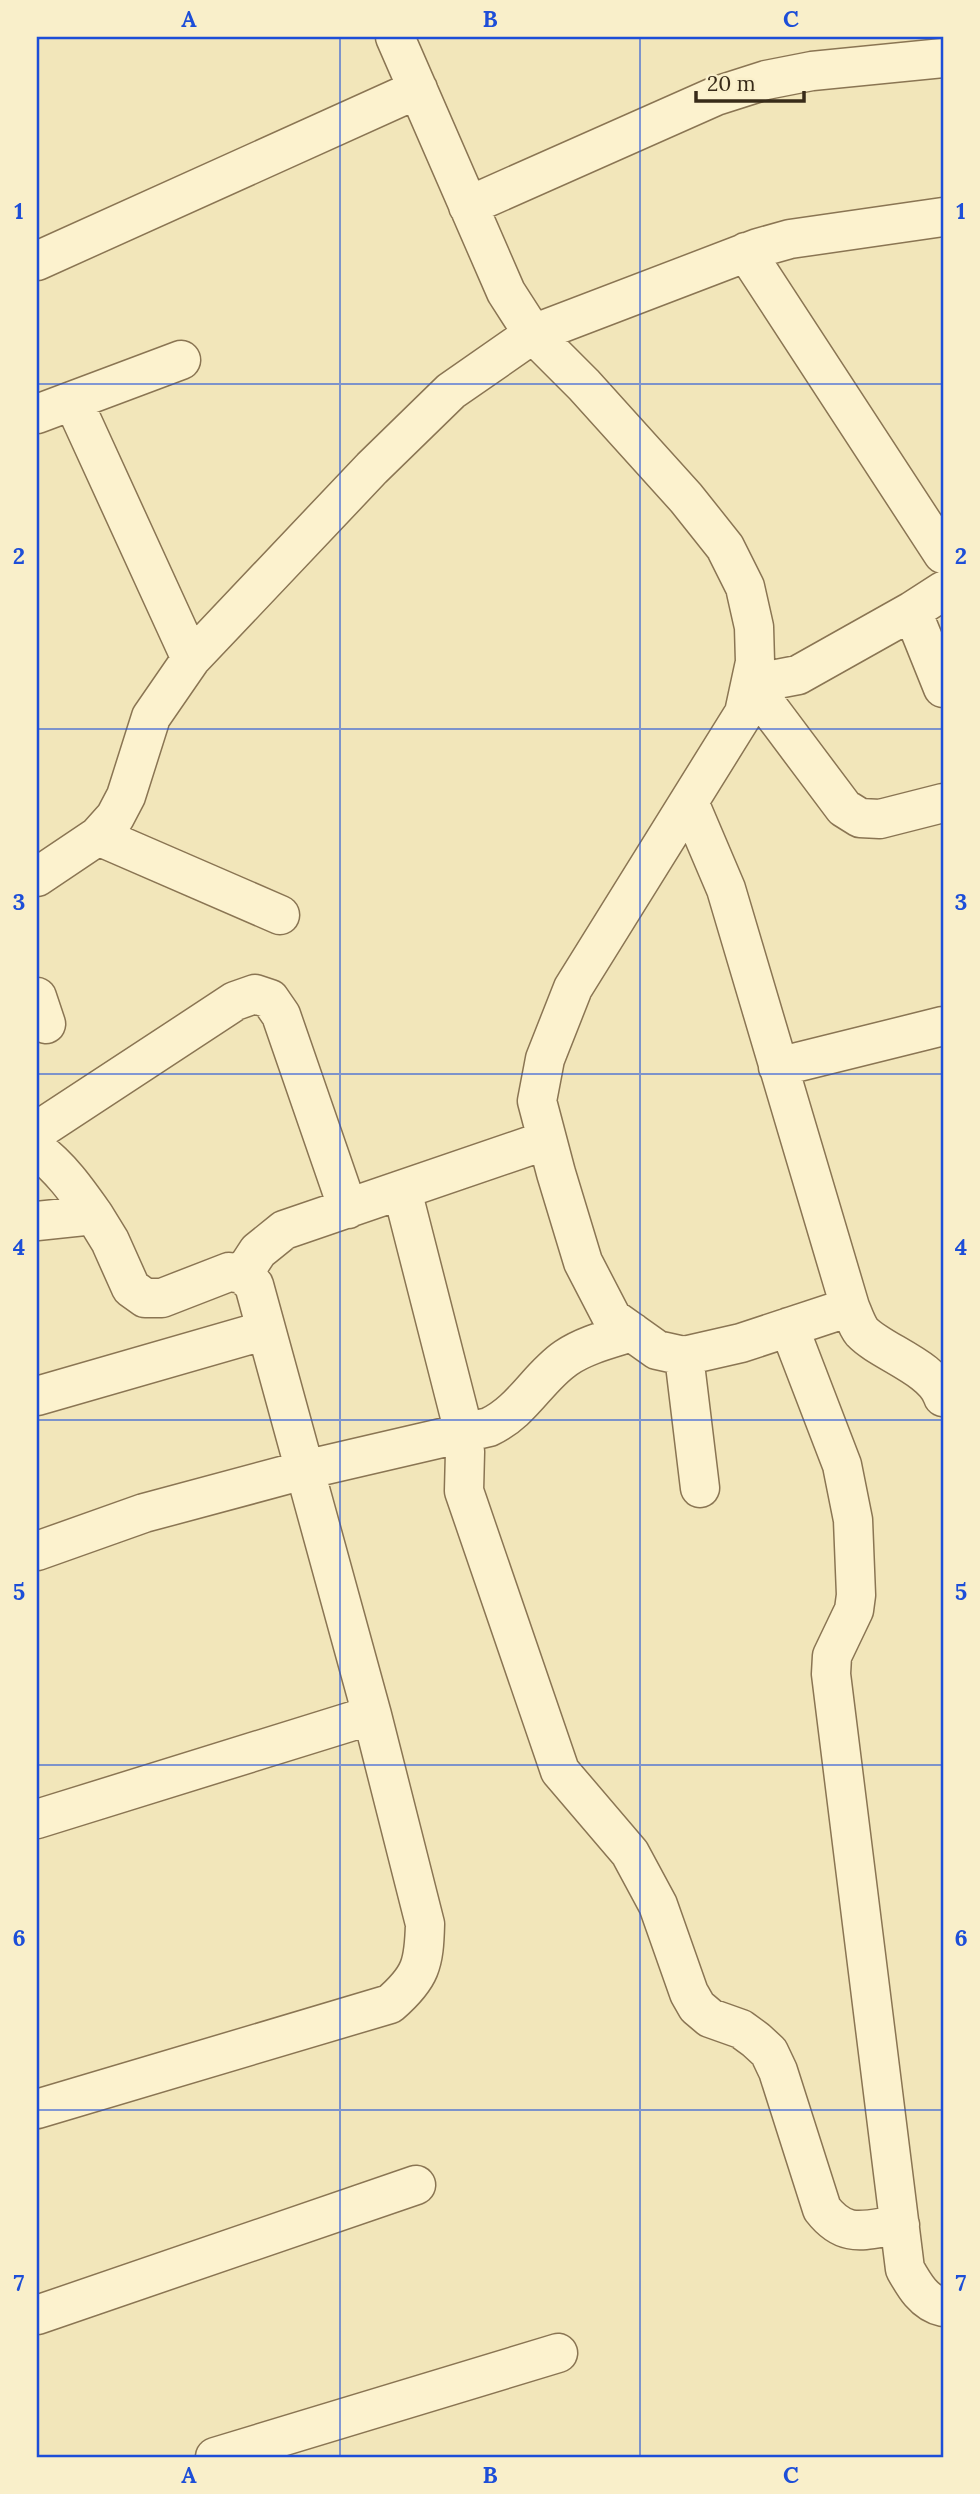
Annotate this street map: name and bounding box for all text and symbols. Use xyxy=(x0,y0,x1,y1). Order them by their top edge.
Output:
text: A xyxy=(181,4,197,33)
text: B xyxy=(482,4,498,33)
text: C xyxy=(783,4,799,33)
scale bar xyxy=(696,60,805,104)
text: 20 m xyxy=(707,70,756,97)
text: 1 xyxy=(14,196,24,225)
text: 1 xyxy=(956,196,966,225)
text: 2 xyxy=(13,541,25,570)
text: 2 xyxy=(955,541,967,570)
text: 3 xyxy=(13,887,25,916)
text: 3 xyxy=(955,887,967,916)
text: 4 xyxy=(13,1232,25,1261)
text: 4 xyxy=(955,1232,967,1261)
text: 5 xyxy=(13,1577,25,1606)
text: 5 xyxy=(955,1577,967,1606)
text: 6 xyxy=(12,1923,26,1952)
text: 6 xyxy=(954,1923,968,1952)
text: 7 xyxy=(14,2268,25,2297)
text: 7 xyxy=(956,2268,967,2297)
text: A xyxy=(181,2460,197,2489)
text: B xyxy=(482,2460,498,2489)
text: C xyxy=(783,2460,799,2489)

